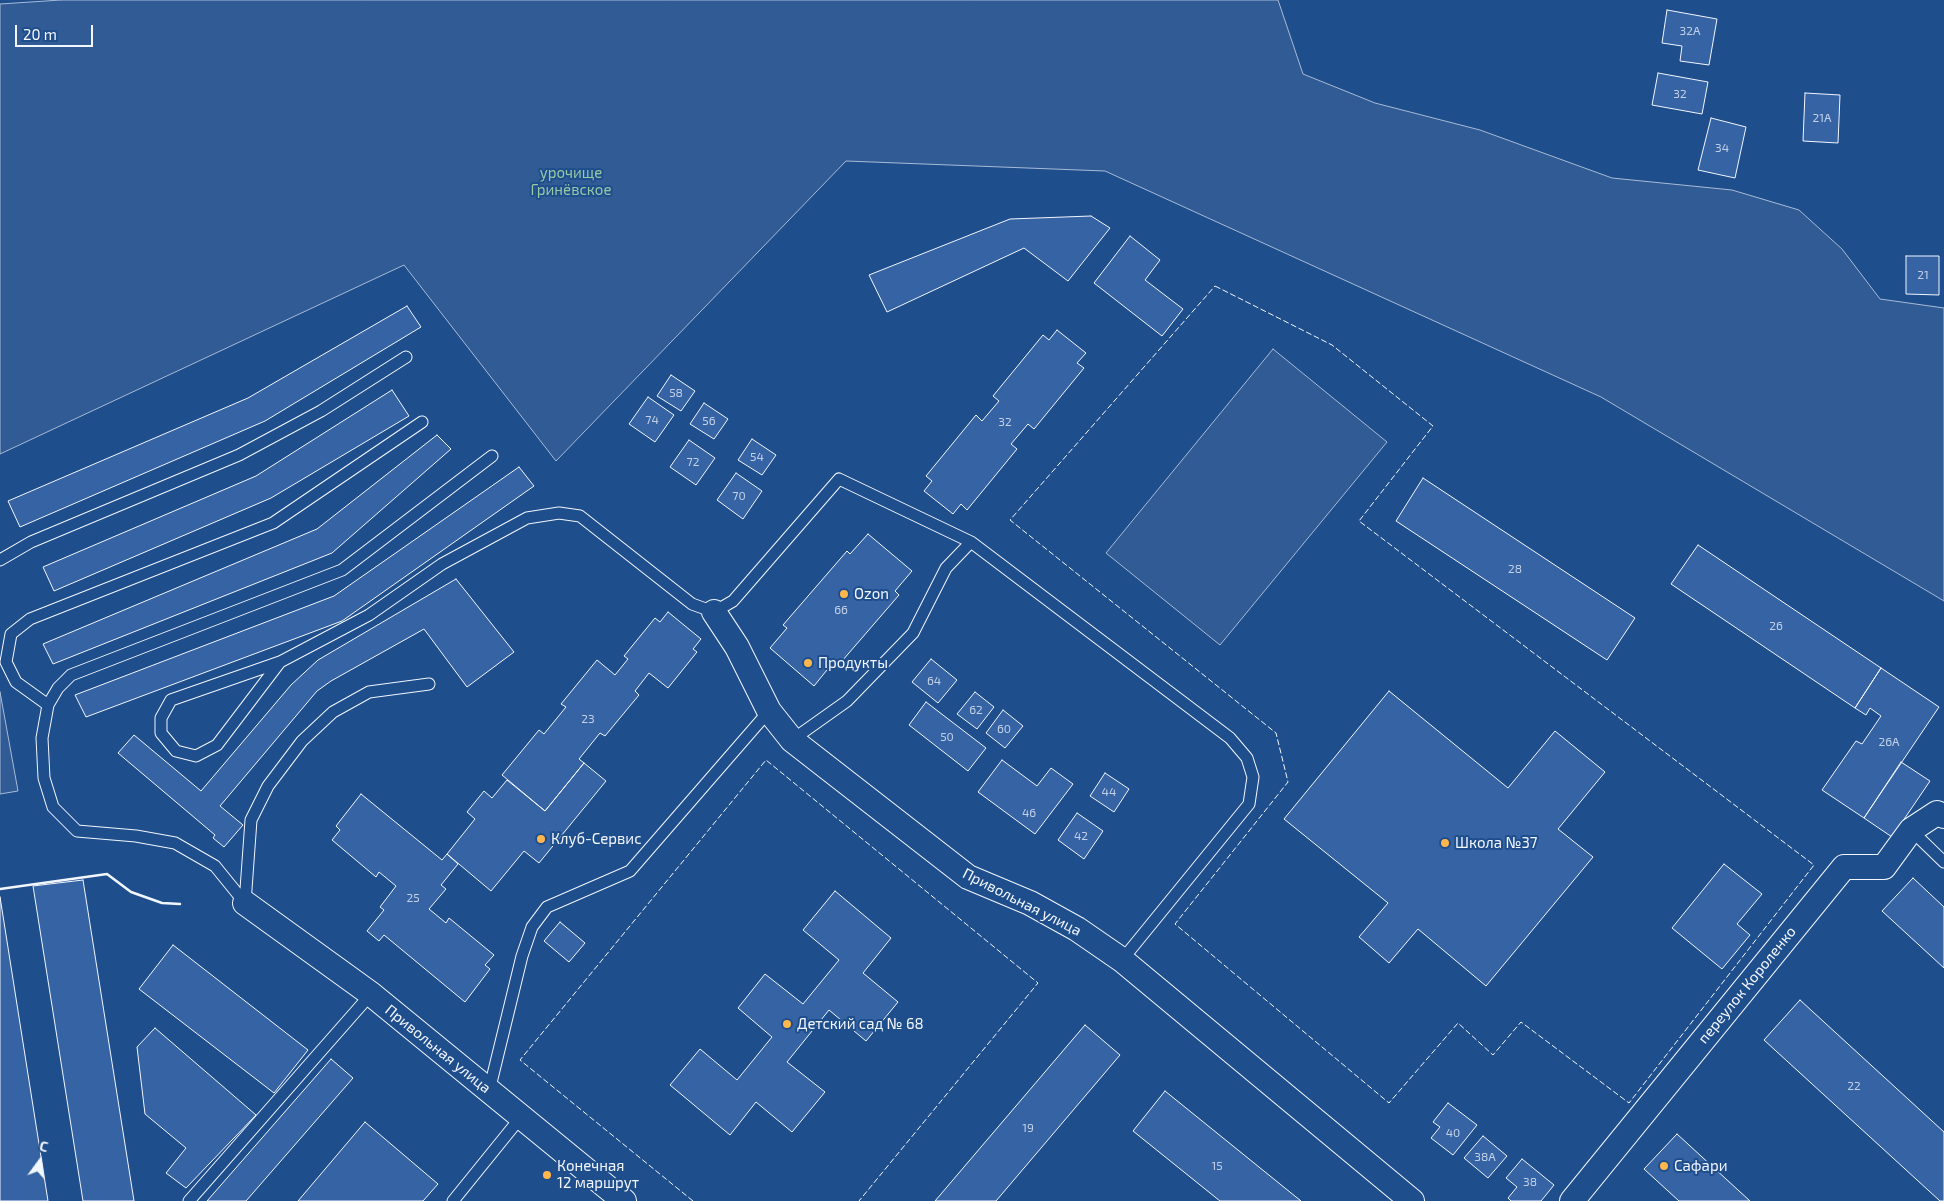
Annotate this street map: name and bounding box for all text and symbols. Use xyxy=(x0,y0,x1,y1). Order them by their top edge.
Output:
scale bar xyxy=(18,15,95,47)
house number: 32А xyxy=(1680,24,1700,38)
text: 20 m xyxy=(23,25,57,43)
house number: 32 xyxy=(1673,87,1687,101)
house number: 21А xyxy=(1813,111,1831,125)
house number: 34 xyxy=(1715,141,1729,155)
park label: урочище Гринёвское xyxy=(531,164,611,199)
house number: 21 xyxy=(1917,268,1929,282)
house number: 58 xyxy=(669,386,683,400)
house number: 74 xyxy=(645,413,659,427)
house number: 56 xyxy=(702,414,716,428)
house number: 32 xyxy=(998,415,1012,429)
house number: 54 xyxy=(750,450,764,464)
house number: 72 xyxy=(687,455,699,469)
house number: 70 xyxy=(732,489,746,503)
house number: 28 xyxy=(1508,562,1522,576)
place label: Ozon xyxy=(854,585,889,603)
marker: Ozon xyxy=(838,588,850,600)
house number: 66 xyxy=(834,603,848,617)
house number: 26 xyxy=(1769,619,1783,633)
place label: Продукты xyxy=(818,654,888,672)
marker: Продукты xyxy=(802,657,814,669)
house number: 64 xyxy=(927,674,941,688)
house number: 62 xyxy=(969,703,983,717)
house number: 23 xyxy=(581,712,595,726)
house number: 60 xyxy=(997,722,1011,736)
house number: 50 xyxy=(940,730,954,744)
house number: 26А xyxy=(1878,735,1900,749)
house number: 44 xyxy=(1102,785,1116,799)
house number: 46 xyxy=(1022,806,1036,820)
house number: 42 xyxy=(1074,829,1088,843)
place label: Клуб-Сервис xyxy=(551,830,642,848)
marker: Клуб-Сервис xyxy=(535,833,547,845)
place label: Школа №37 xyxy=(1455,834,1537,852)
marker: Школа №37 xyxy=(1439,837,1451,849)
street label: Привольная улица xyxy=(960,864,1084,940)
house number: 25 xyxy=(406,891,420,905)
street label: переулок Короленко xyxy=(1694,923,1800,1047)
street label: Привольная улица xyxy=(381,1001,495,1097)
place label: Детский сад № 68 xyxy=(797,1015,924,1033)
marker: Детский сад № 68 xyxy=(781,1018,793,1030)
house number: 22 xyxy=(1847,1079,1861,1093)
house number: 19 xyxy=(1022,1121,1034,1135)
house number: 40 xyxy=(1446,1126,1460,1140)
north arrow xyxy=(15,1136,65,1186)
text: С xyxy=(38,1137,50,1155)
house number: 38А xyxy=(1474,1150,1496,1164)
place label: Конечная 12 маршрут xyxy=(557,1157,639,1192)
place label: Сафари xyxy=(1674,1157,1727,1175)
house number: 15 xyxy=(1211,1159,1223,1173)
marker: Сафари xyxy=(1658,1160,1670,1172)
marker: Конечная 12 маршрут xyxy=(541,1169,553,1181)
house number: 38 xyxy=(1523,1175,1537,1189)

